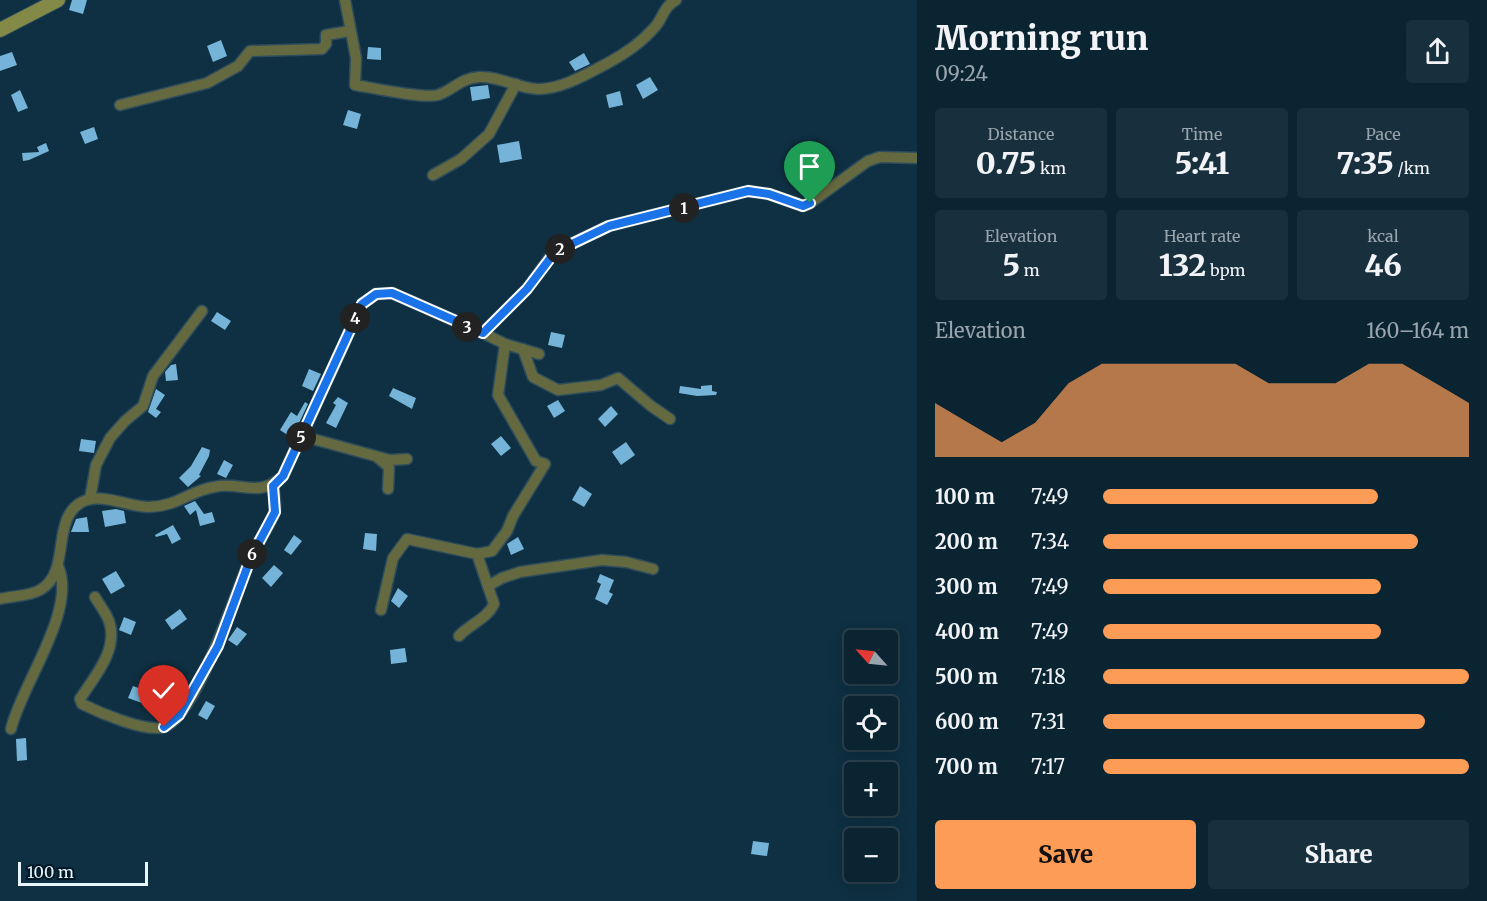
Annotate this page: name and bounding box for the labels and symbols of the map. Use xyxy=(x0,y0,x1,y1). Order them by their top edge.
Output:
pin xyxy=(784,141,835,203)
pin: 1 xyxy=(669,193,699,223)
pin: 2 xyxy=(545,234,575,264)
pin: 4 xyxy=(340,303,370,333)
pin: 3 xyxy=(452,312,482,342)
pin: 5 xyxy=(286,422,316,452)
pin: 6 xyxy=(237,539,267,569)
north arrow xyxy=(844,630,898,684)
pin xyxy=(138,665,189,727)
scale bar xyxy=(18,859,148,886)

